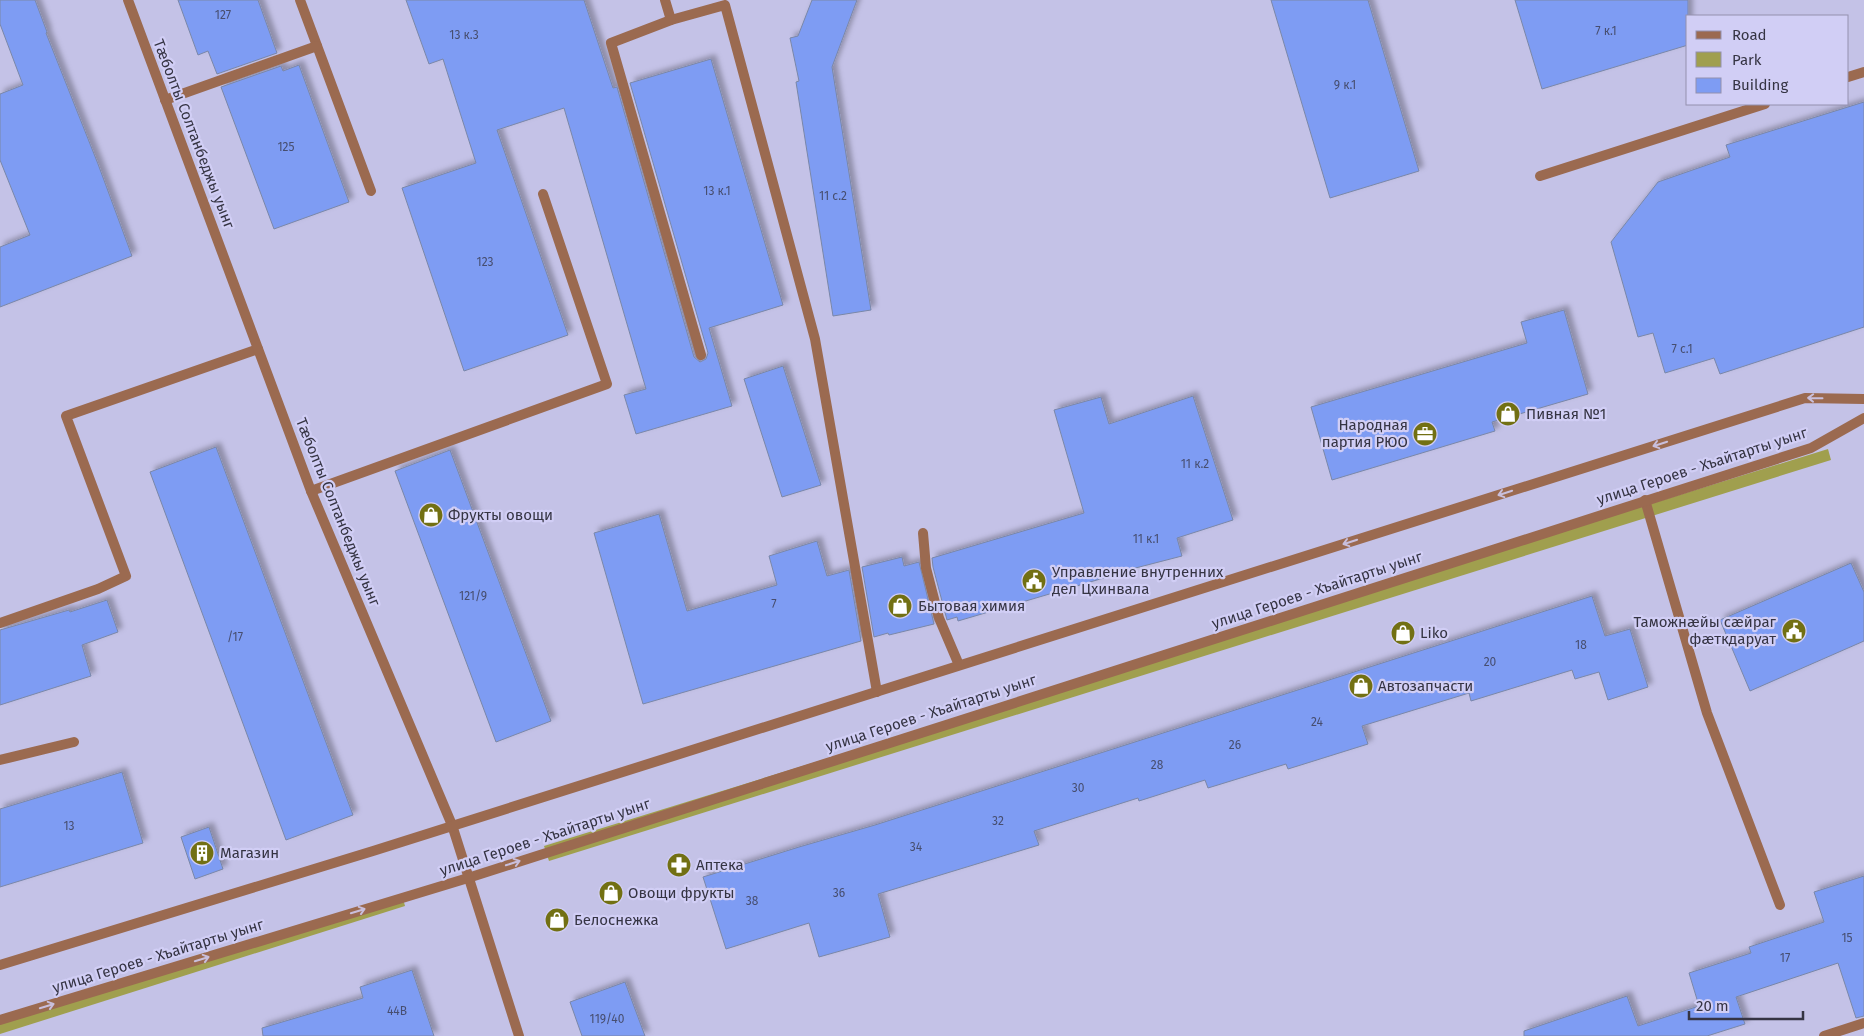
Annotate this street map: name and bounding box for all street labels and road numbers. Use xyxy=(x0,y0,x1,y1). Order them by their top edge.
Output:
street label: Тæболты Солтанбеджы уынг xyxy=(150,37,239,232)
street label: Тæболты Солтанбеджы уынг xyxy=(292,415,384,609)
street label: улица Героев - Хъайтарты уынг xyxy=(1594,423,1810,509)
street label: улица Героев - Хъайтарты уынг xyxy=(1209,547,1425,633)
street label: улица Героев - Хъайтарты уынг xyxy=(823,670,1039,756)
street label: улица Героев - Хъайтарты уынг xyxy=(437,794,653,880)
street label: улица Героев - Хъайтарты уынг xyxy=(50,915,266,997)

